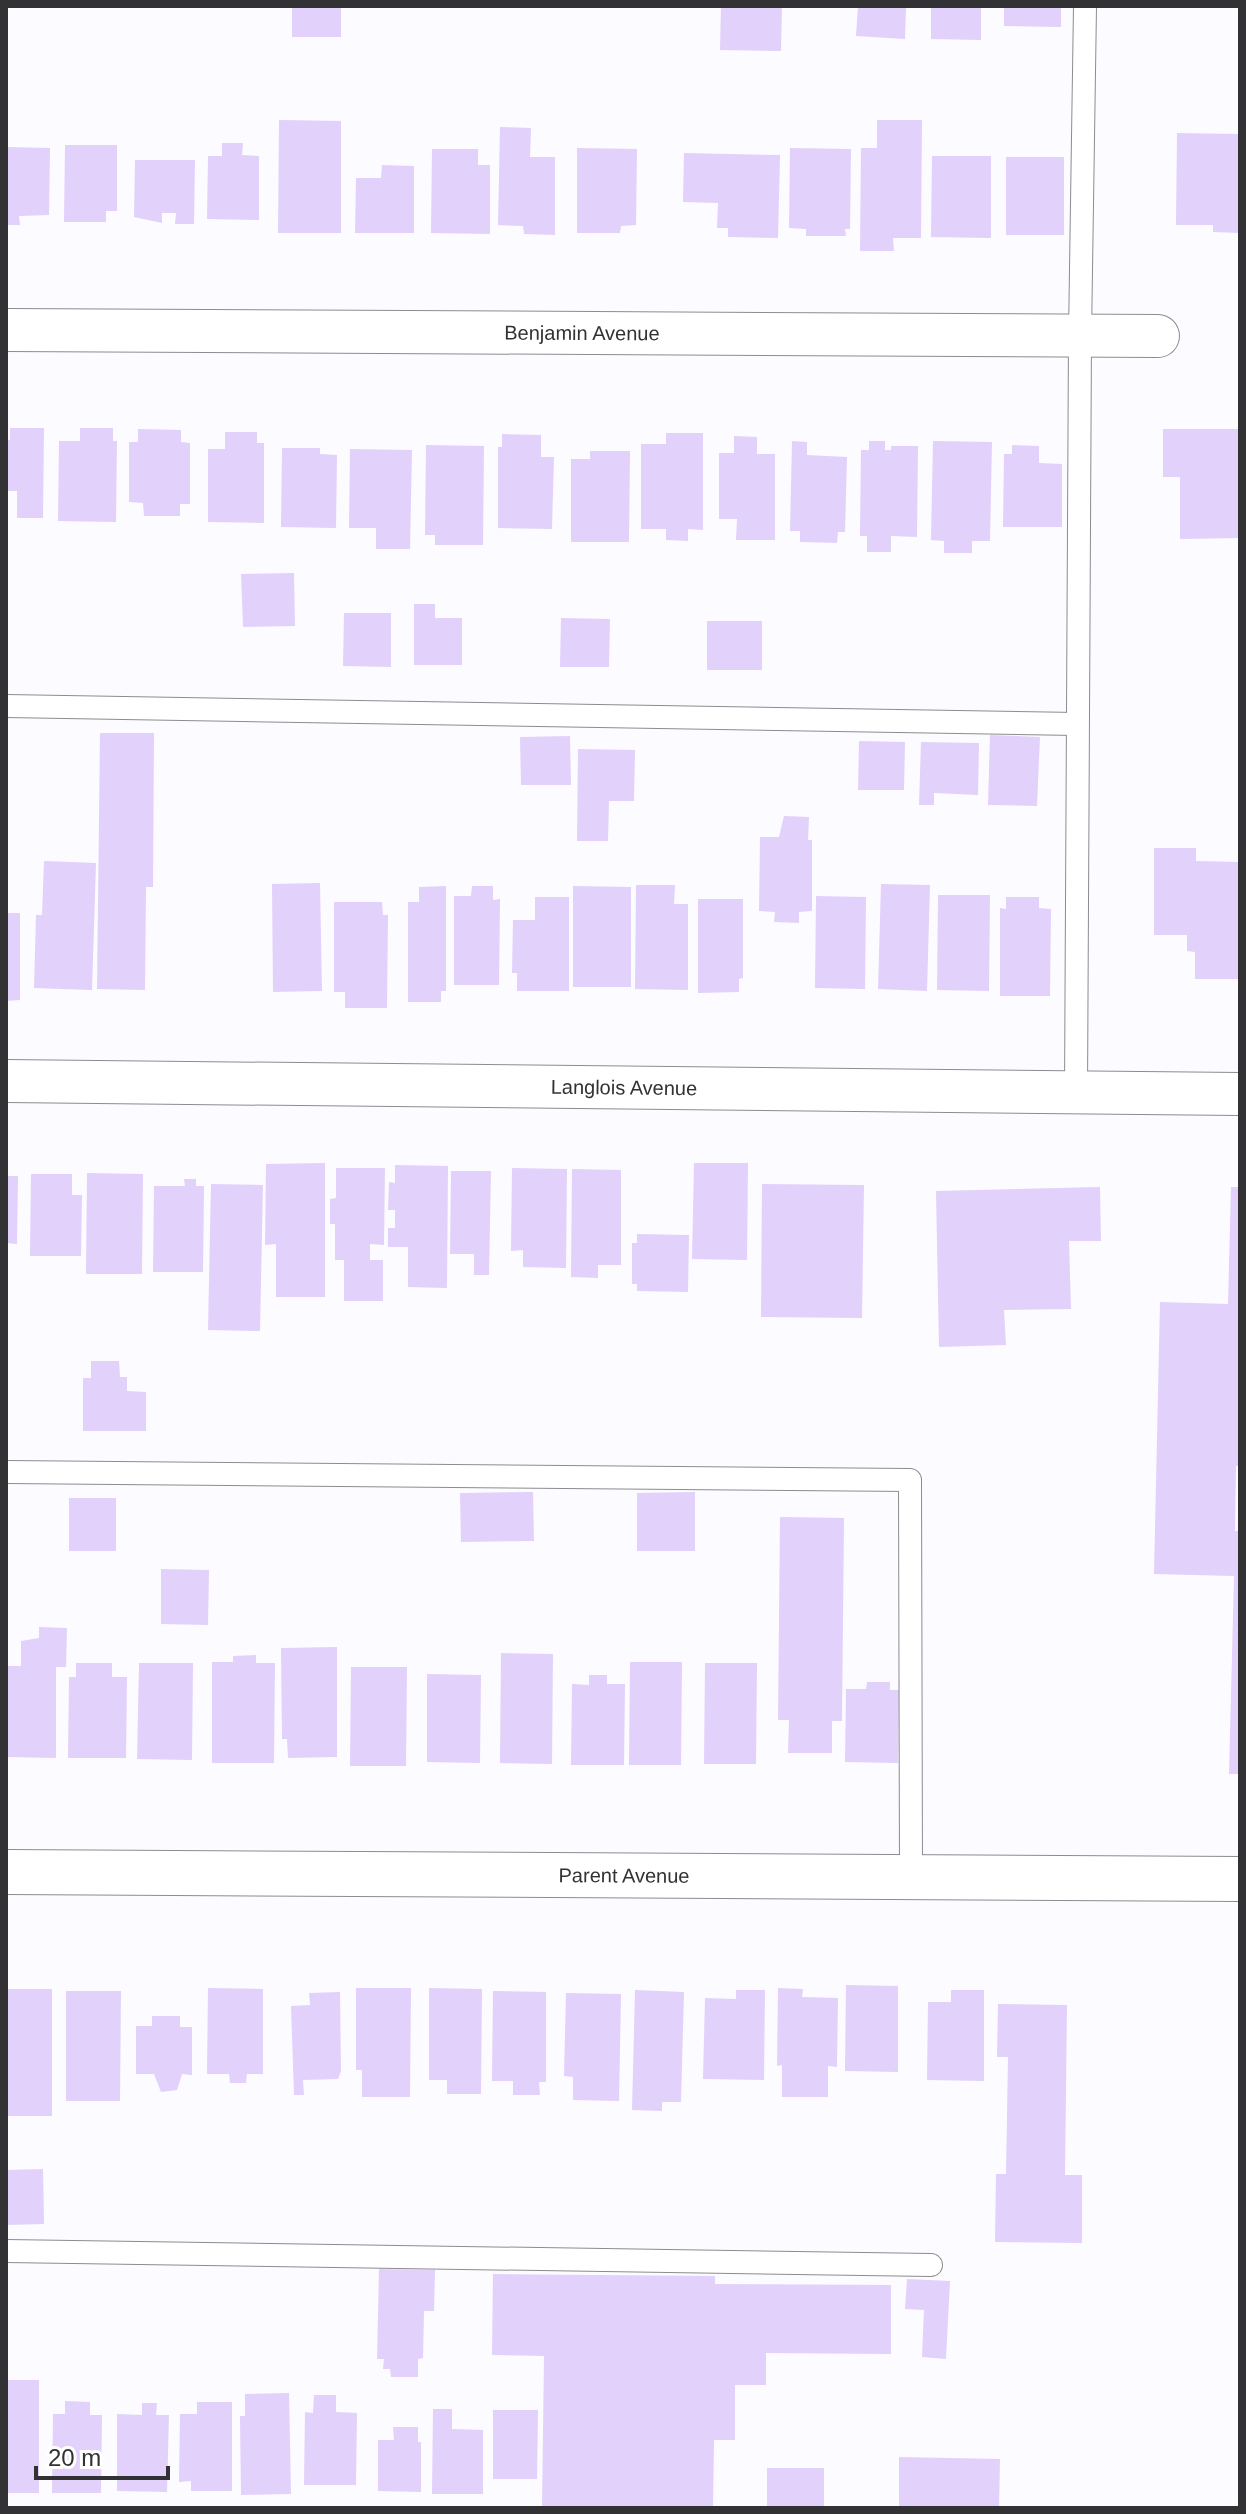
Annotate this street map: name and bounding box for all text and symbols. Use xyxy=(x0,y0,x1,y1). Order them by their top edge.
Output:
street label: Benjamin Avenue xyxy=(504,322,660,344)
street label: Langlois Avenue xyxy=(551,1076,697,1099)
street label: Parent Avenue xyxy=(558,1864,689,1887)
scale bar xyxy=(36,2430,168,2480)
text: 20 m xyxy=(48,2444,101,2471)

